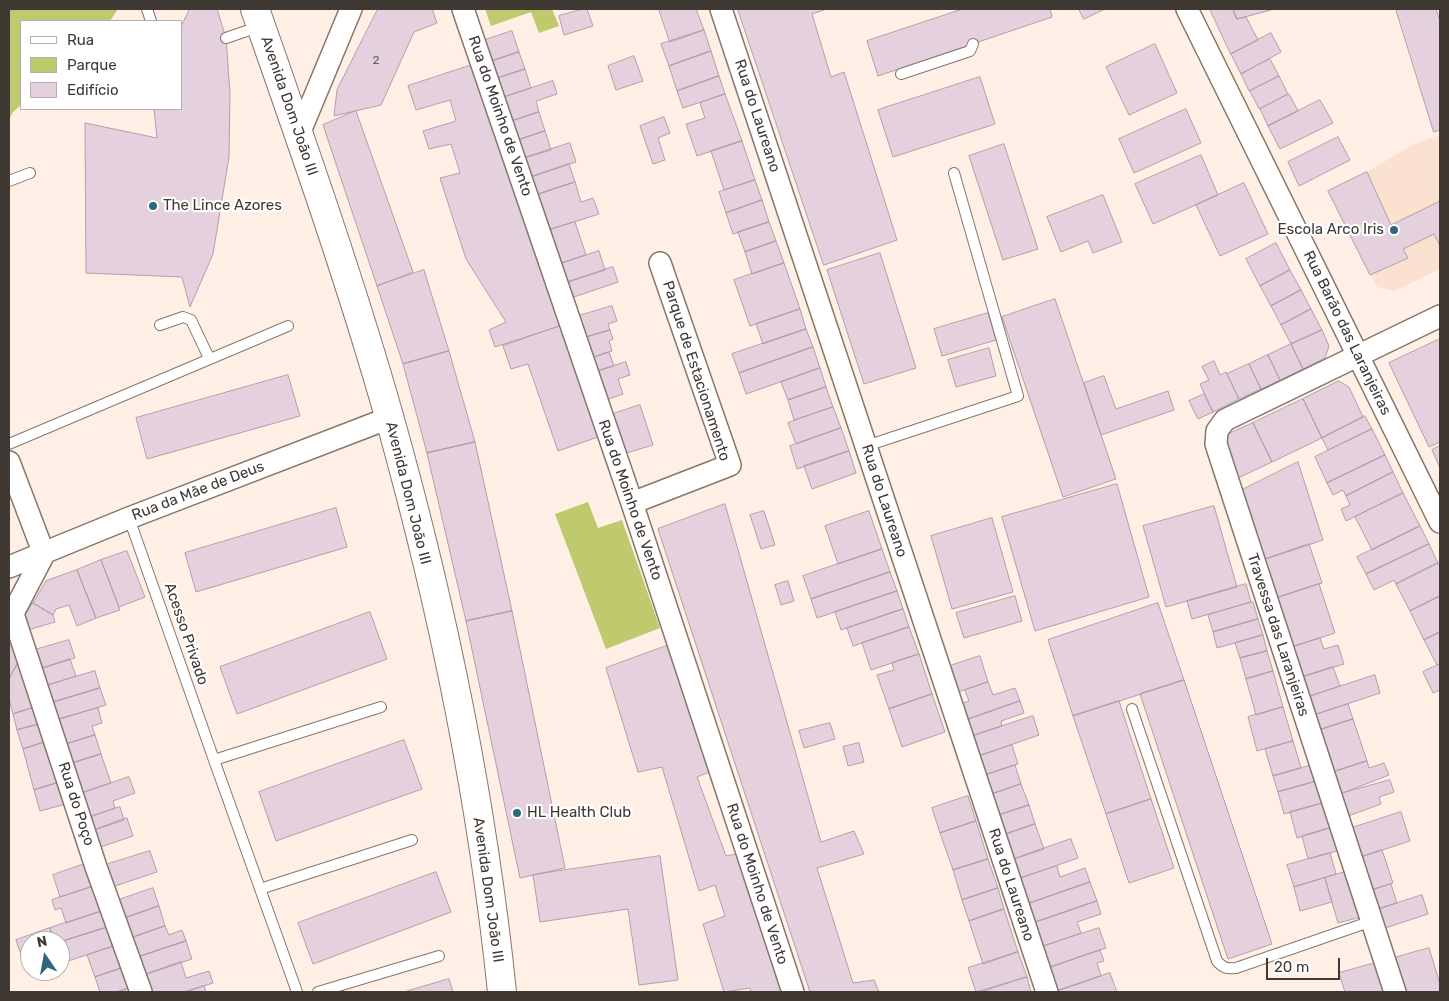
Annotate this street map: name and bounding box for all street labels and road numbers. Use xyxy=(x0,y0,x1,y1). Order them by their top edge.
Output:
street label: Rua do Moinho de Vento xyxy=(464,33,536,199)
street label: Avenida Dom João III xyxy=(257,34,321,178)
street label: Rua do Laureano xyxy=(730,57,784,175)
street label: Rua Barão das Laranjeiras xyxy=(1299,248,1395,418)
street label: Parque de Estacionamento xyxy=(658,279,734,463)
street label: Rua do Moinho de Vento xyxy=(594,417,666,583)
street label: Avenida Dom João III xyxy=(382,420,434,566)
street label: Rua do Laureano xyxy=(857,442,911,560)
street label: Rua da Mãe de Deus xyxy=(129,457,267,525)
street label: Travessa das Laranjeiras xyxy=(1243,551,1313,719)
street label: Acesso Privado xyxy=(160,580,212,688)
street label: Rua do Poço xyxy=(54,760,98,848)
street label: Rua do Moinho de Vento xyxy=(722,801,792,967)
street label: Avenida Dom João III xyxy=(469,816,507,964)
street label: Rua do Laureano xyxy=(984,826,1038,944)

